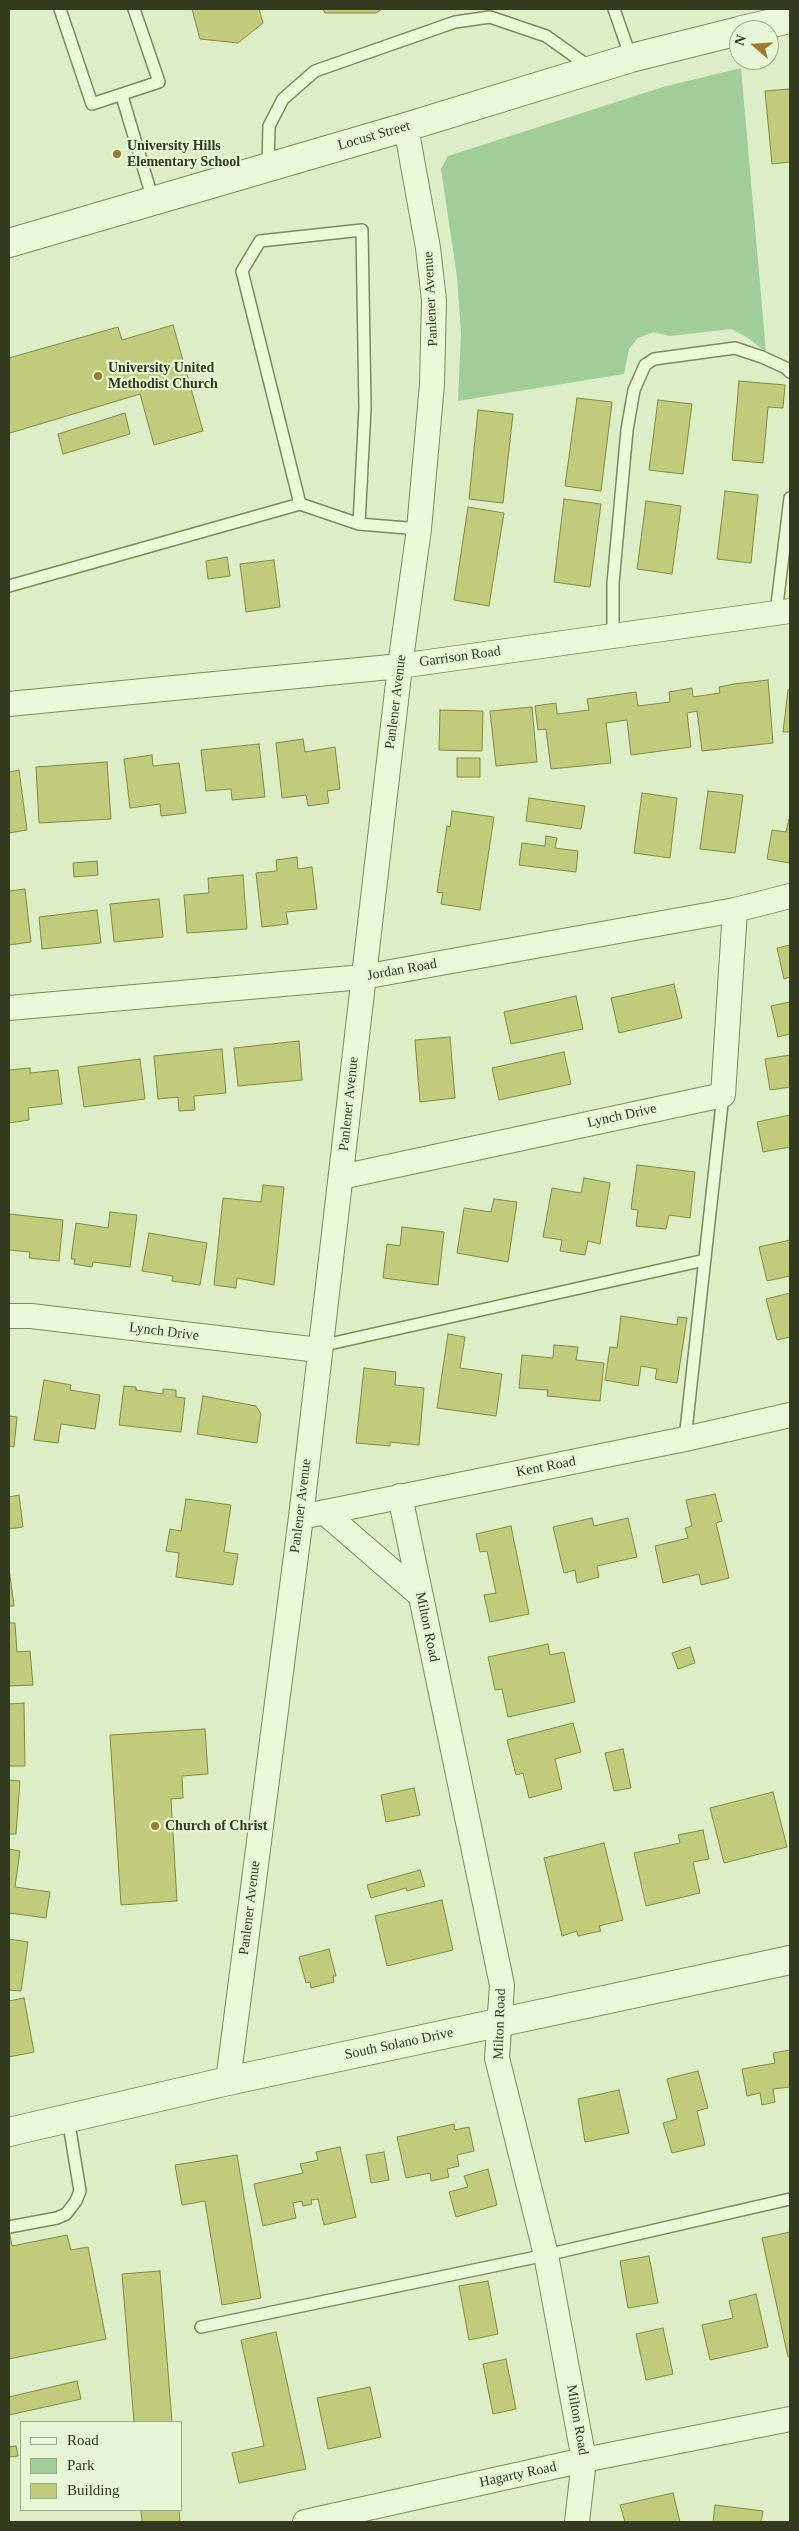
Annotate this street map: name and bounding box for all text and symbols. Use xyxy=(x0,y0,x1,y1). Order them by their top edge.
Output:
north arrow xyxy=(729,20,779,70)
text: N xyxy=(732,33,749,48)
street label: Locust Street xyxy=(336,118,412,154)
place label: University Hills Elementary School xyxy=(127,138,240,170)
marker: University Hills Elementary School xyxy=(111,148,123,160)
street label: Panlener Avenue xyxy=(420,251,442,347)
place label: University United Methodist Church xyxy=(108,360,218,392)
marker: University United Methodist Church xyxy=(92,370,104,382)
street label: Garrison Road xyxy=(418,643,502,671)
street label: Panlener Avenue xyxy=(382,654,410,750)
street label: Jordan Road xyxy=(366,956,438,984)
street label: Panlener Avenue xyxy=(336,1056,362,1152)
street label: Lynch Drive xyxy=(586,1100,658,1132)
street label: Lynch Drive xyxy=(128,1319,200,1345)
street label: Kent Road xyxy=(515,1453,577,1481)
street label: Panlener Avenue xyxy=(287,1458,315,1554)
street label: Milton Road xyxy=(411,1590,443,1664)
place label: Church of Christ xyxy=(165,1818,267,1834)
marker: Church of Christ xyxy=(149,1820,161,1832)
street label: Panlener Avenue xyxy=(236,1860,264,1956)
street label: Milton Road xyxy=(490,1988,510,2060)
street label: South Solano Drive xyxy=(343,2024,455,2064)
street label: Milton Road xyxy=(563,2383,591,2457)
legend xyxy=(20,2421,182,2511)
text: Road xyxy=(67,2432,99,2448)
text: Park xyxy=(67,2457,95,2473)
street label: Hagarty Road xyxy=(478,2459,558,2491)
text: Building xyxy=(67,2482,120,2498)

